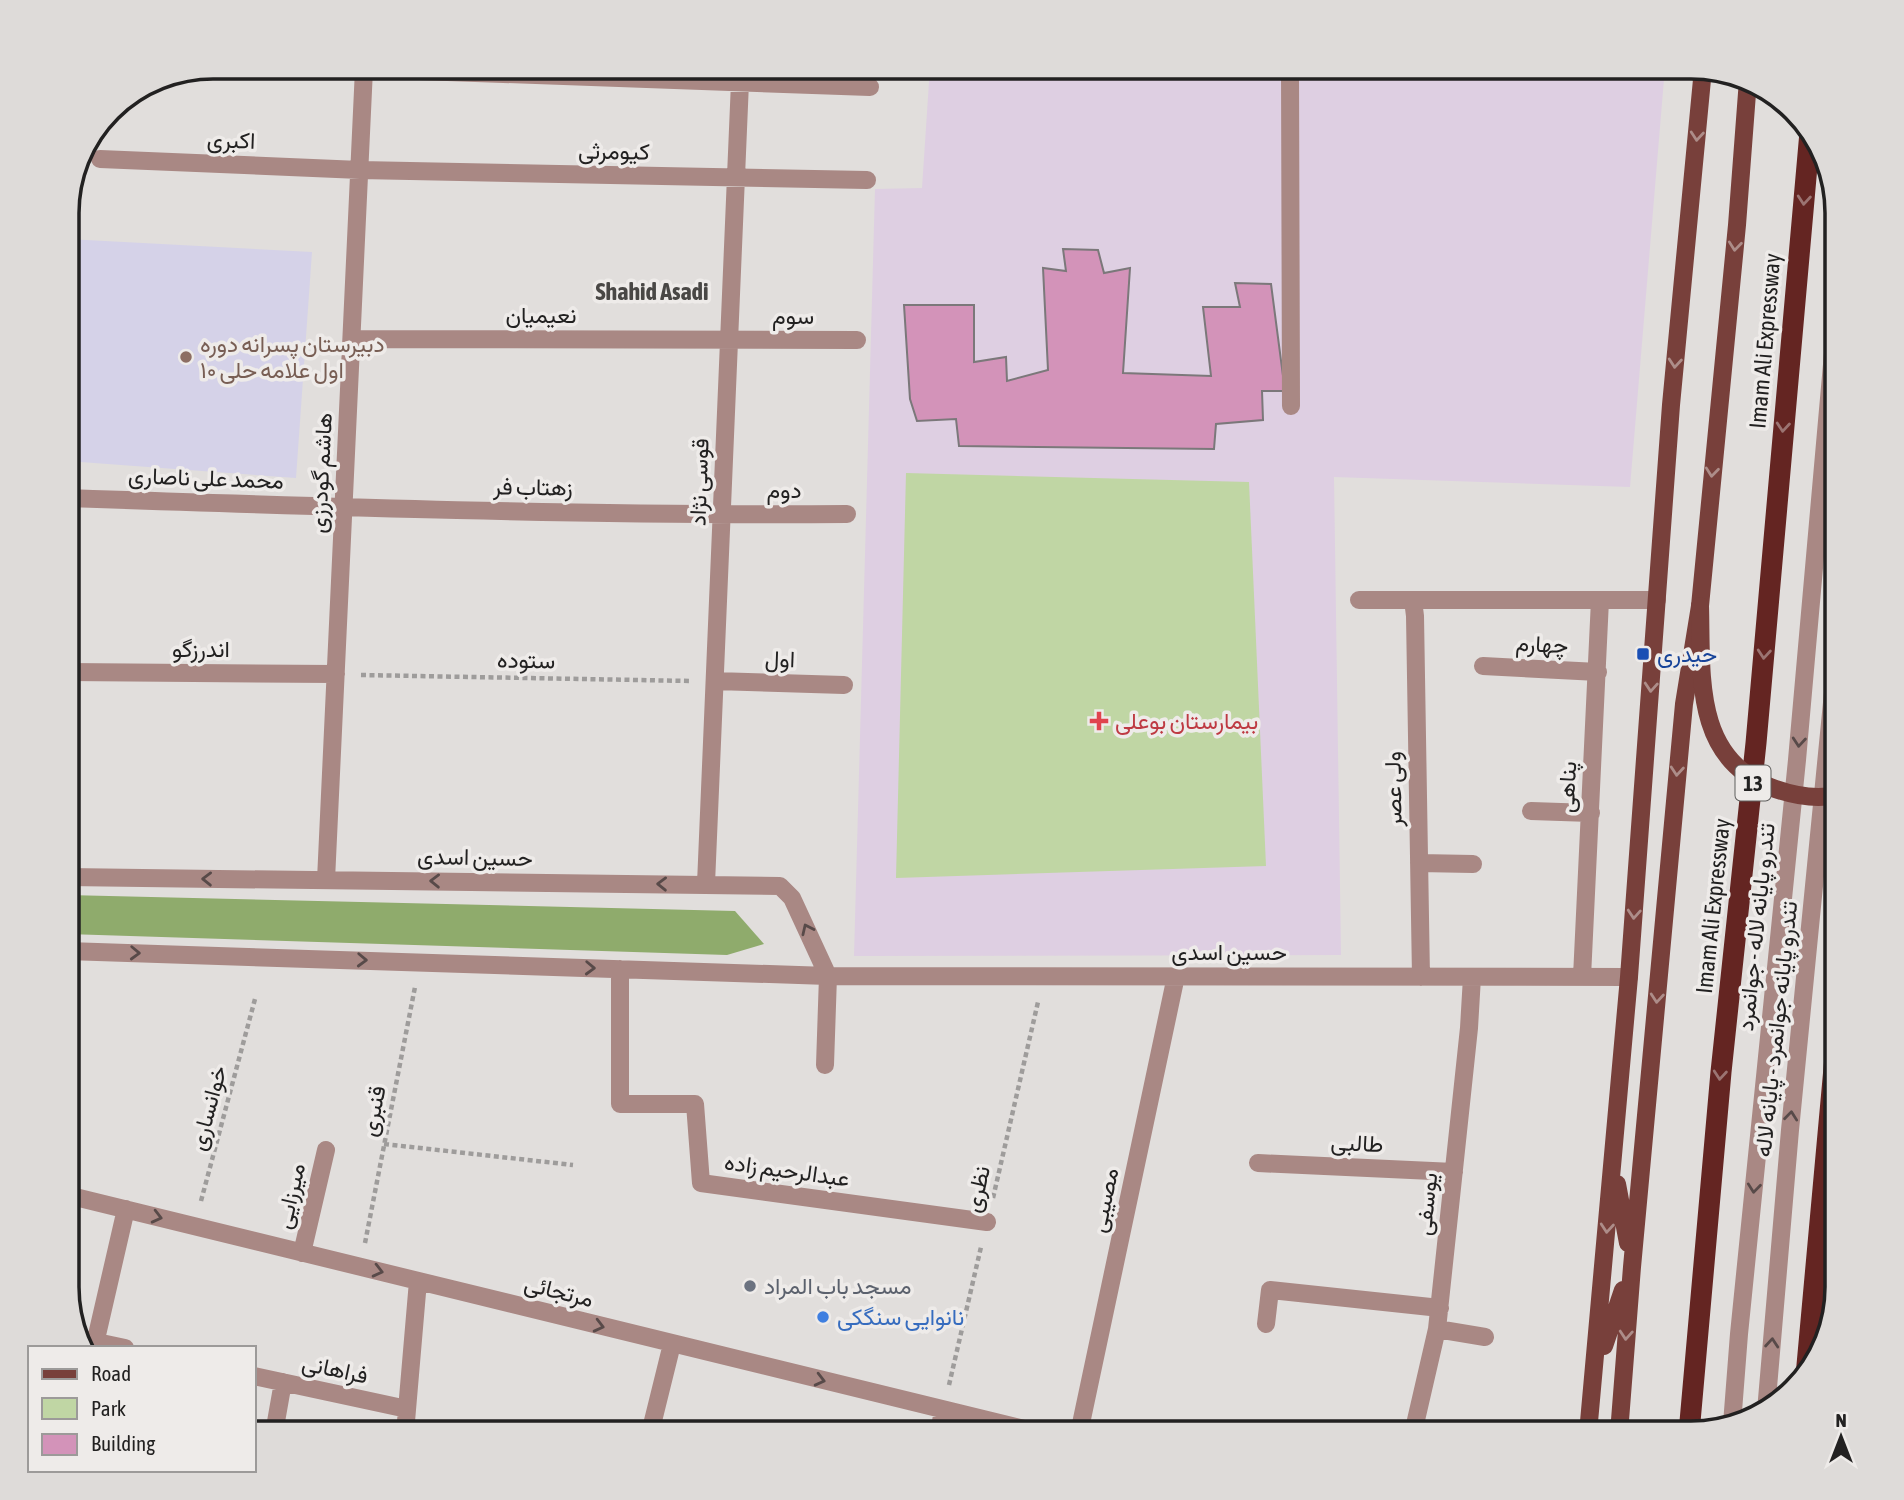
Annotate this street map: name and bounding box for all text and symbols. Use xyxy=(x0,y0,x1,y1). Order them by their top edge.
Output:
street label: اکبری xyxy=(206,126,256,156)
one-way arrow xyxy=(1690,131,1705,142)
street label: کیومرثی xyxy=(578,137,650,167)
one-way arrow xyxy=(1797,195,1812,206)
one-way arrow xyxy=(1728,241,1743,252)
street label: Imam Ali Expressway xyxy=(1744,252,1786,430)
district label: Shahid Asadi xyxy=(596,278,709,305)
street label: نعیمیان xyxy=(505,302,577,328)
street label: سوم xyxy=(772,303,814,331)
place label: دبیرستان پسرانه دوره اول علامه حلی ۱۰ xyxy=(200,331,385,385)
marker: دبیرستان پسرانه دوره اول علامه حلی ۱۰ xyxy=(178,349,194,365)
one-way arrow xyxy=(1668,358,1683,369)
street label: هاشم گودرزی xyxy=(305,412,339,534)
one-way arrow xyxy=(1776,422,1791,433)
street label: قوسی نژاد xyxy=(684,438,716,526)
street label: محمد علی ناصاری xyxy=(128,462,284,496)
one-way arrow xyxy=(1705,467,1720,478)
street label: زهتاب فر xyxy=(492,473,573,503)
street label: دوم xyxy=(767,477,801,505)
street label: چهارم xyxy=(1515,630,1569,661)
street label: اندرزگو xyxy=(172,636,230,664)
place label: حیدری xyxy=(1657,641,1717,669)
street label: اول xyxy=(764,645,796,675)
street label: ستوده xyxy=(497,646,555,676)
marker: حیدری xyxy=(1635,646,1651,662)
one-way arrow xyxy=(1757,648,1772,659)
one-way arrow xyxy=(1644,682,1659,693)
place label: بیمارستان بوعلی xyxy=(1115,708,1258,736)
marker: بیمارستان بوعلی xyxy=(1089,711,1109,731)
one-way arrow xyxy=(1792,737,1807,748)
street label: ولی عصر xyxy=(1379,751,1409,828)
street label: پناهی xyxy=(1553,760,1584,814)
one-way arrow xyxy=(1670,765,1685,777)
road number: 13 xyxy=(1736,766,1770,800)
street label: Imam Ali Expressway xyxy=(1691,817,1735,995)
street label: تندرو پایانه لاله - جوانمرد xyxy=(1732,822,1783,1033)
street label: حسین اسدی xyxy=(417,843,533,872)
one-way arrow xyxy=(202,871,213,886)
one-way arrow xyxy=(429,873,440,889)
one-way arrow xyxy=(657,876,667,892)
street label: تندرو پایانه جوانمرد - پایانه لاله xyxy=(1750,900,1805,1158)
one-way arrow xyxy=(1627,909,1642,920)
one-way arrow xyxy=(801,924,815,936)
street label: حسین اسدی xyxy=(1171,939,1287,966)
one-way arrow xyxy=(130,945,141,960)
one-way arrow xyxy=(357,953,368,968)
one-way arrow xyxy=(585,960,596,975)
one-way arrow xyxy=(1649,992,1664,1003)
street label: خوانساری xyxy=(184,1063,234,1154)
one-way arrow xyxy=(1713,1069,1728,1081)
street label: قنبری xyxy=(355,1083,393,1139)
one-way arrow xyxy=(1783,1110,1798,1121)
street label: طالبی xyxy=(1330,1129,1384,1158)
street label: عبدالرحیم زاده xyxy=(722,1148,851,1194)
street label: میرزایی xyxy=(270,1161,312,1232)
street label: نظری xyxy=(959,1163,997,1215)
street label: مصیبی xyxy=(1084,1165,1124,1235)
street label: یوسفی xyxy=(1410,1171,1444,1237)
one-way arrow xyxy=(1746,1182,1761,1194)
one-way arrow xyxy=(151,1209,163,1223)
one-way arrow xyxy=(1600,1223,1615,1234)
one-way arrow xyxy=(372,1263,384,1277)
street label: مرتجائی xyxy=(521,1270,596,1314)
place label: مسجد باب المراد xyxy=(764,1273,912,1301)
marker: مسجد باب المراد xyxy=(742,1278,758,1294)
place label: نانوایی سنگکی xyxy=(837,1304,964,1332)
marker: نانوایی سنگکی xyxy=(815,1309,831,1325)
one-way arrow xyxy=(593,1317,605,1332)
one-way arrow xyxy=(1619,1329,1634,1340)
one-way arrow xyxy=(1764,1337,1779,1348)
legend xyxy=(28,1346,256,1472)
street label: فراهانی xyxy=(299,1349,370,1391)
text: Road xyxy=(91,1361,131,1385)
one-way arrow xyxy=(814,1372,826,1386)
text: Park xyxy=(91,1396,126,1420)
north arrow xyxy=(1806,1402,1876,1472)
text: N xyxy=(1835,1409,1847,1431)
text: Building xyxy=(91,1431,155,1455)

